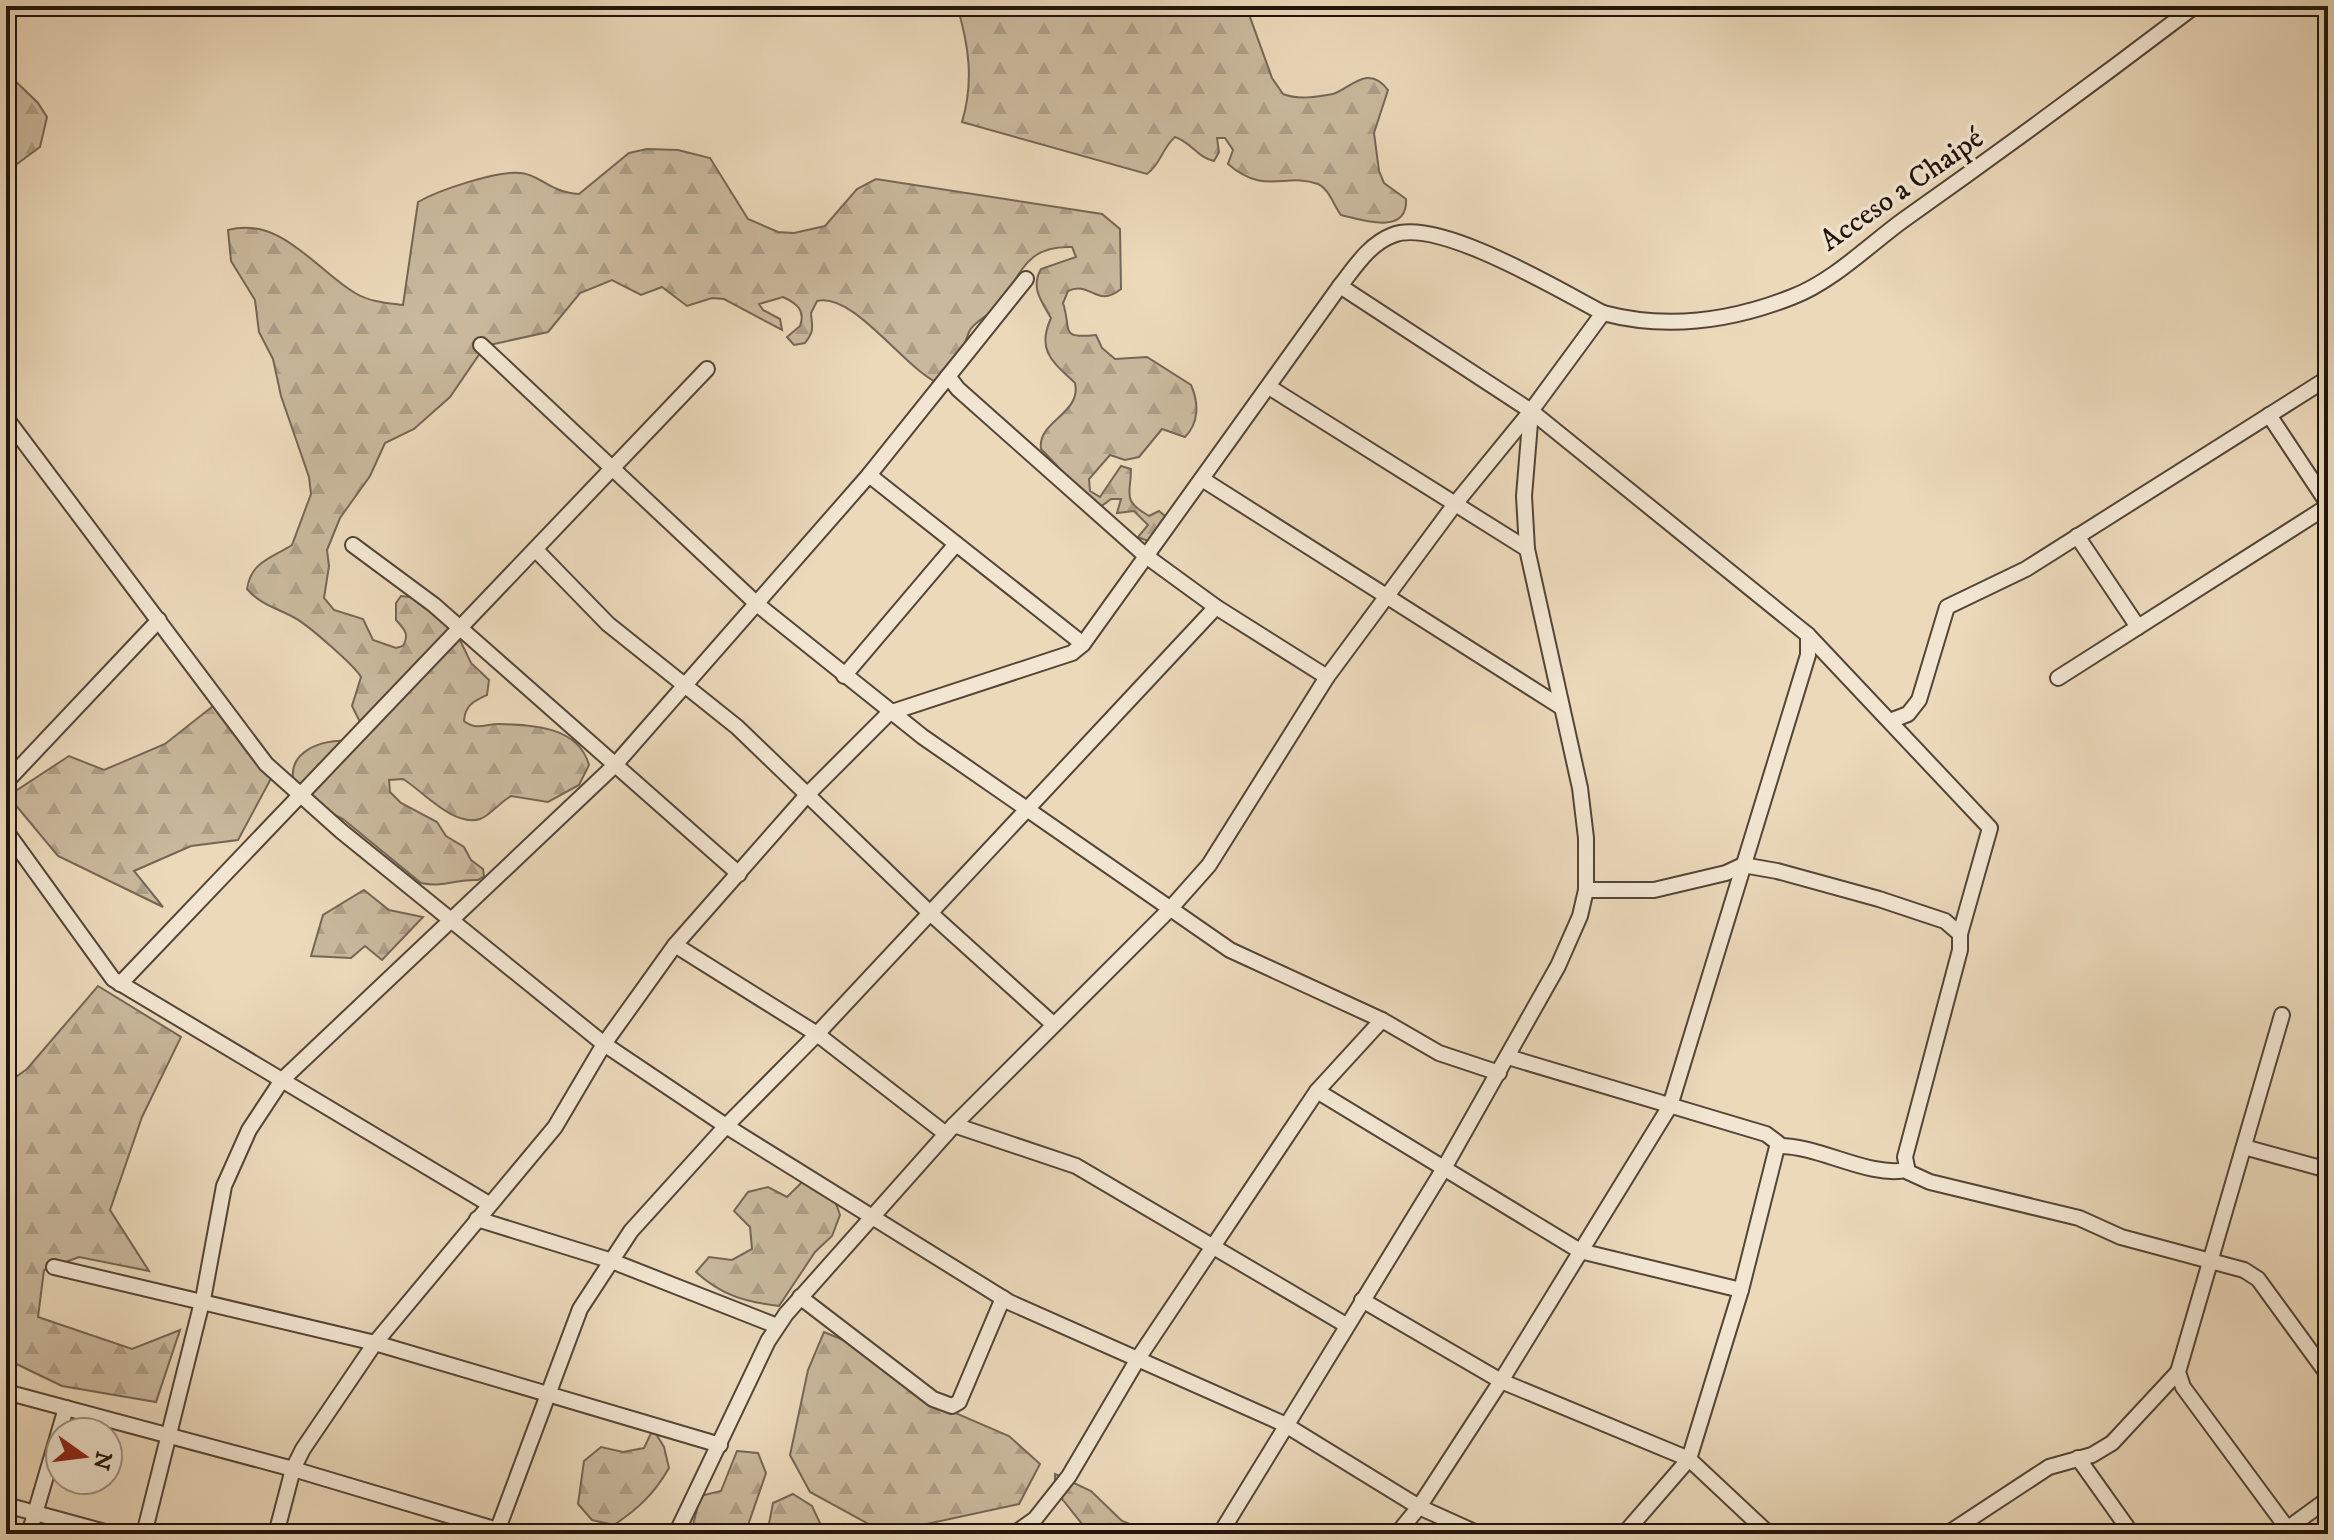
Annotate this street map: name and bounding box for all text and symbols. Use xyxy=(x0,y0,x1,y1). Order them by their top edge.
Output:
street label: Acceso a Chaipé xyxy=(1813,120,1991,260)
north arrow xyxy=(44,1416,124,1496)
text: N xyxy=(87,1448,117,1473)

